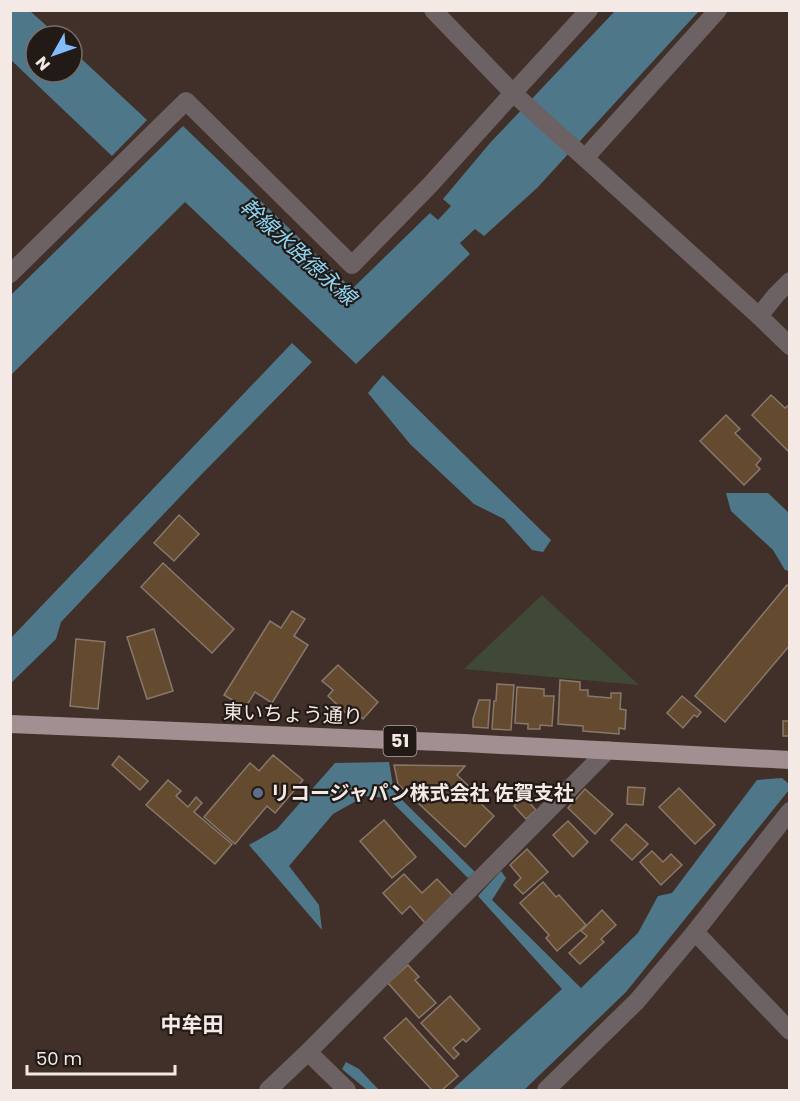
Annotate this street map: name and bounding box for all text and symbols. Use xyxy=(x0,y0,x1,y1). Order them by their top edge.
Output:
north arrow xyxy=(24,24,84,84)
text: N xyxy=(30,51,56,75)
water label: 幹線水路徳永線 xyxy=(234,192,365,314)
street label: 東いちょう通り xyxy=(223,698,363,730)
road number: 51 xyxy=(384,726,416,756)
place label: リコージャパン株式会社 佐賀支社 xyxy=(270,779,574,807)
marker: リコージャパン株式会社 佐賀支社 xyxy=(251,786,265,800)
district label: 中牟田 xyxy=(161,1010,224,1039)
scale bar xyxy=(27,1038,176,1076)
text: 50 m xyxy=(36,1046,82,1071)

